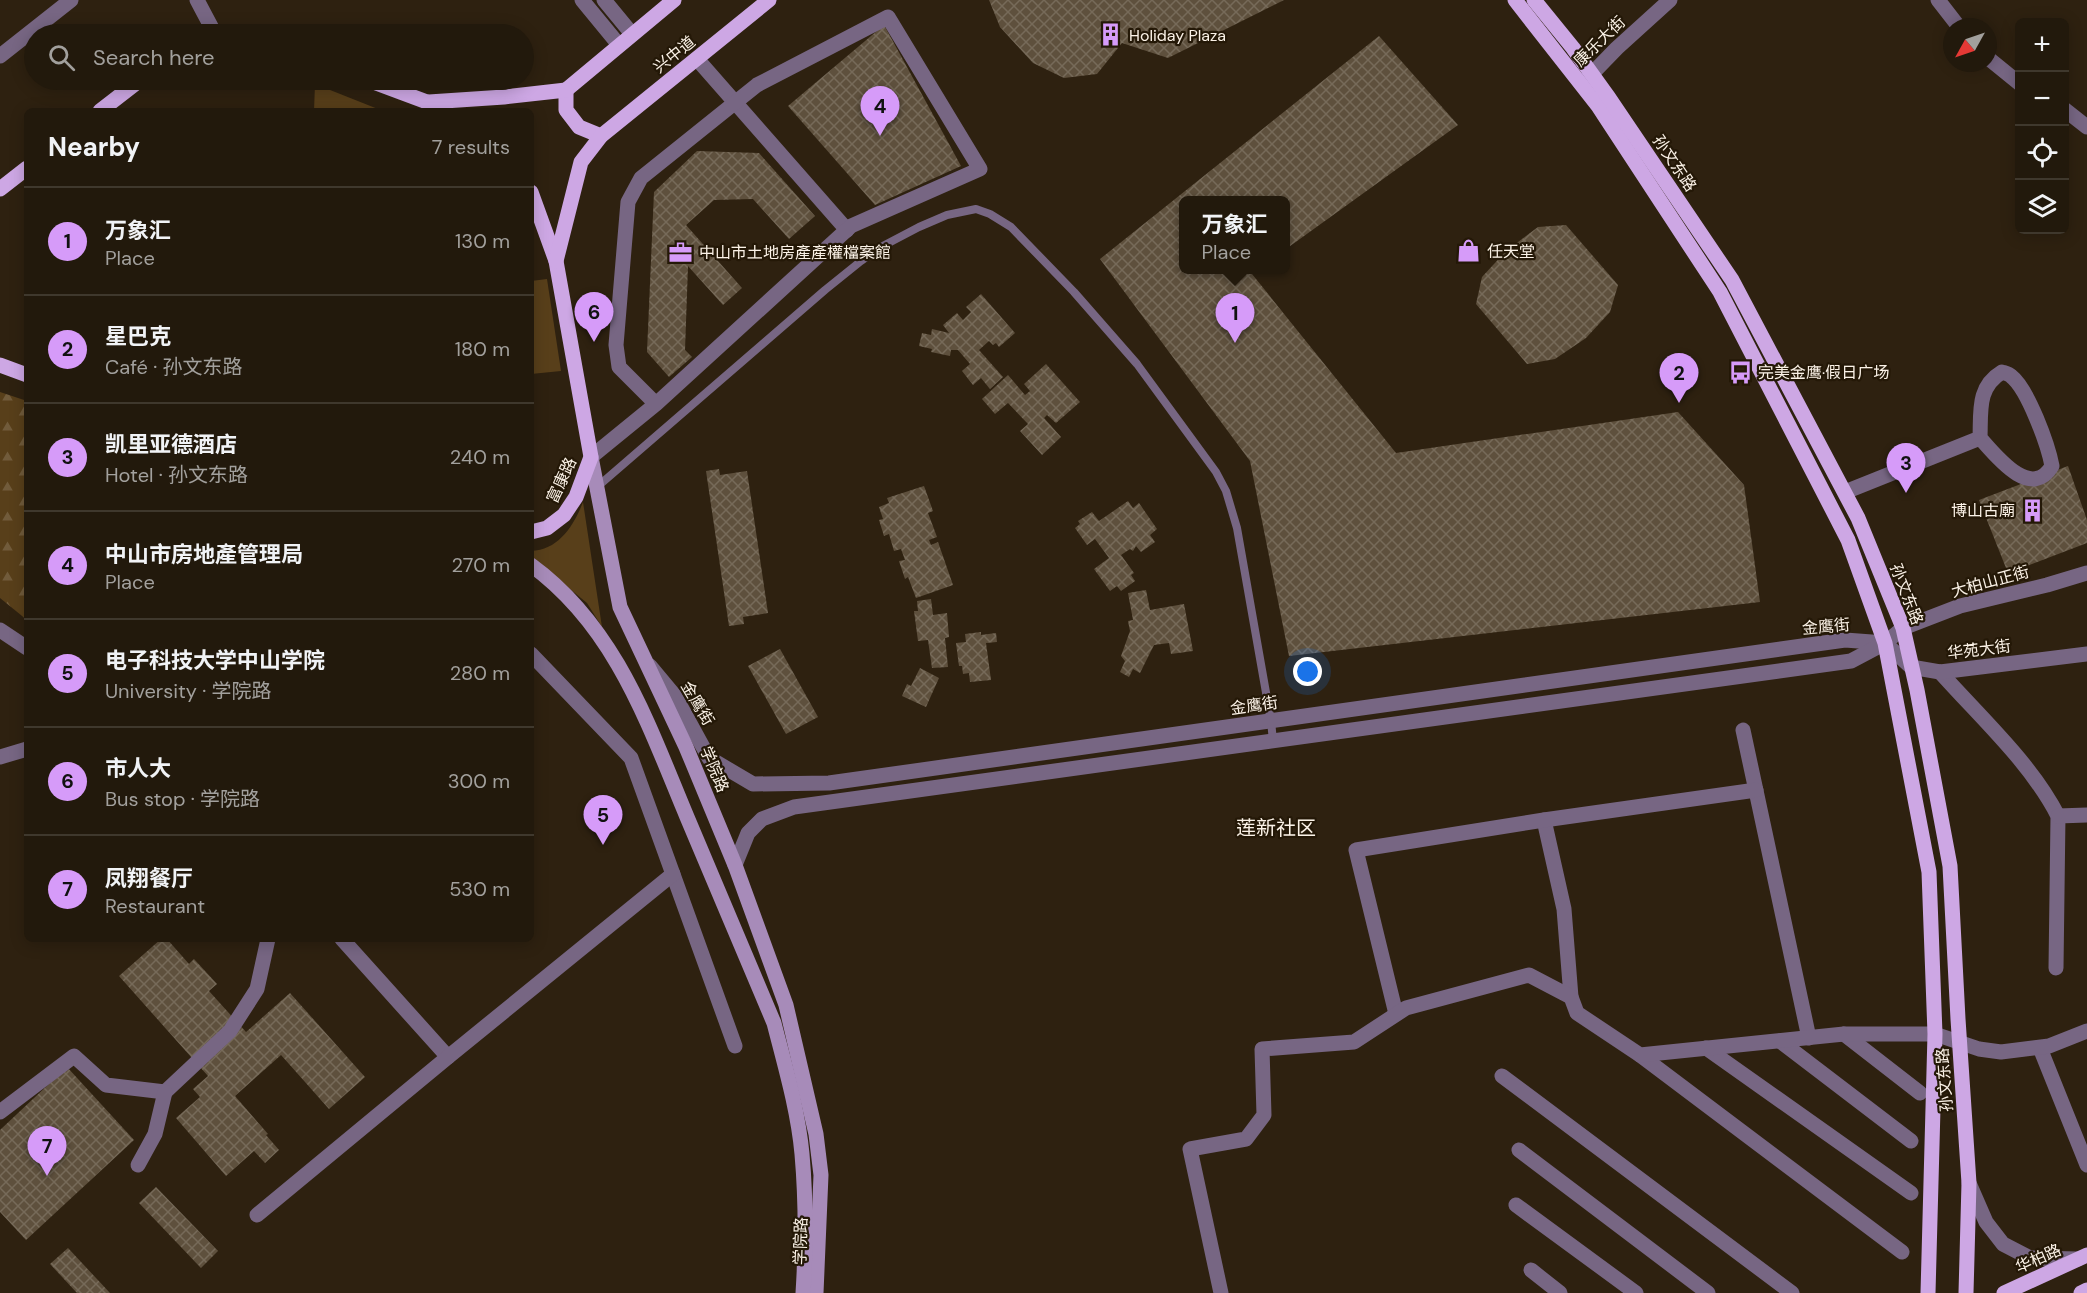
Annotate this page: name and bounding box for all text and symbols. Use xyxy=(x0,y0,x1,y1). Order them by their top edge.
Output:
street label: 康乐大街 xyxy=(1569,12,1630,71)
north arrow xyxy=(1943,18,1997,72)
map controls xyxy=(2015,18,2069,234)
button: + xyxy=(2015,18,2069,72)
building icon: Holiday Plaza xyxy=(1098,22,1124,48)
search box xyxy=(24,24,534,90)
place label: Holiday Plaza xyxy=(1129,25,1226,46)
street label: 兴中道 xyxy=(649,31,700,78)
icon: search xyxy=(45,41,78,74)
text: Search here xyxy=(93,43,214,72)
button: − xyxy=(2015,72,2069,126)
pin: 4 xyxy=(860,86,900,136)
button: locate xyxy=(2015,126,2069,180)
text: Nearby xyxy=(48,130,140,164)
street label: 孙文东路 xyxy=(1648,131,1701,196)
text: 7 results xyxy=(432,134,510,160)
button: layers xyxy=(2015,180,2069,234)
popup xyxy=(1179,196,1290,274)
text: 万象汇 xyxy=(1201,210,1268,239)
text: 万象汇 xyxy=(105,216,171,245)
text: 1 xyxy=(64,228,71,254)
text: 130 m xyxy=(455,228,510,254)
shop icon: 任天堂 xyxy=(1456,238,1482,264)
office icon: 中山市土地房產產權檔案館 xyxy=(668,239,694,265)
text: Place xyxy=(1201,239,1251,265)
place label: 任天堂 xyxy=(1487,241,1535,262)
place label: 中山市土地房產產權檔案館 xyxy=(699,242,891,263)
text: Place xyxy=(105,245,155,271)
pin: 6 xyxy=(574,292,614,342)
pin: 1 xyxy=(1216,294,1254,343)
text: 星巴克 xyxy=(105,322,171,351)
text: 2 xyxy=(62,336,73,362)
text: 180 m xyxy=(455,336,510,362)
text: Café · 孙文东路 xyxy=(105,354,243,380)
pin: 2 xyxy=(1660,354,1698,403)
bus stop icon: 完美金鹰·假日广场 xyxy=(1727,359,1753,385)
place label: 完美金鹰·假日广场 xyxy=(1758,362,1889,383)
text: 凯里亚德酒店 xyxy=(105,430,237,459)
text: 3 xyxy=(61,444,74,470)
text: 240 m xyxy=(450,444,510,470)
pin: 3 xyxy=(1886,444,1926,493)
street label: 富康路 xyxy=(542,454,581,506)
text: Hotel · 孙文东路 xyxy=(105,462,248,488)
building icon: 博山古廟 xyxy=(2020,497,2046,523)
place label: 博山古廟 xyxy=(1951,500,2015,521)
text: 中山市房地產管理局 xyxy=(105,540,303,569)
text: 4 xyxy=(61,552,74,578)
text: 270 m xyxy=(452,552,510,578)
street label: 孙文东路 xyxy=(1885,561,1928,628)
street label: 大柏山正街 xyxy=(1949,561,2031,602)
text: Place xyxy=(105,569,155,595)
street label: 金鹰街 xyxy=(1801,614,1851,639)
street label: 华苑大街 xyxy=(1946,635,2012,664)
text: 电子科技大学中山学院 xyxy=(105,646,325,675)
your location xyxy=(1293,657,1322,686)
text: 5 xyxy=(61,660,74,686)
text: 280 m xyxy=(450,660,510,686)
street label: 金鹰街 xyxy=(676,677,719,729)
text: University · 学院路 xyxy=(105,678,272,704)
street label: 金鹰街 xyxy=(1229,692,1279,719)
street label: 学院路 xyxy=(695,743,734,795)
text: 市人大 xyxy=(105,754,171,783)
text: 6 xyxy=(61,768,74,794)
text: 300 m xyxy=(448,768,510,794)
text: Bus stop · 学院路 xyxy=(105,786,260,812)
pin: 5 xyxy=(584,796,622,845)
district label: 莲新社区 xyxy=(1236,815,1316,841)
text: 凤翔餐厅 xyxy=(105,864,193,893)
text: 7 xyxy=(62,876,73,902)
text: 530 m xyxy=(449,876,510,902)
text: Restaurant xyxy=(105,893,205,919)
street label: 孙文东路 xyxy=(1932,1047,1957,1113)
pin: 7 xyxy=(28,1126,66,1176)
street label: 学院路 xyxy=(789,1217,812,1265)
street label: 华柏路 xyxy=(2012,1239,2064,1278)

